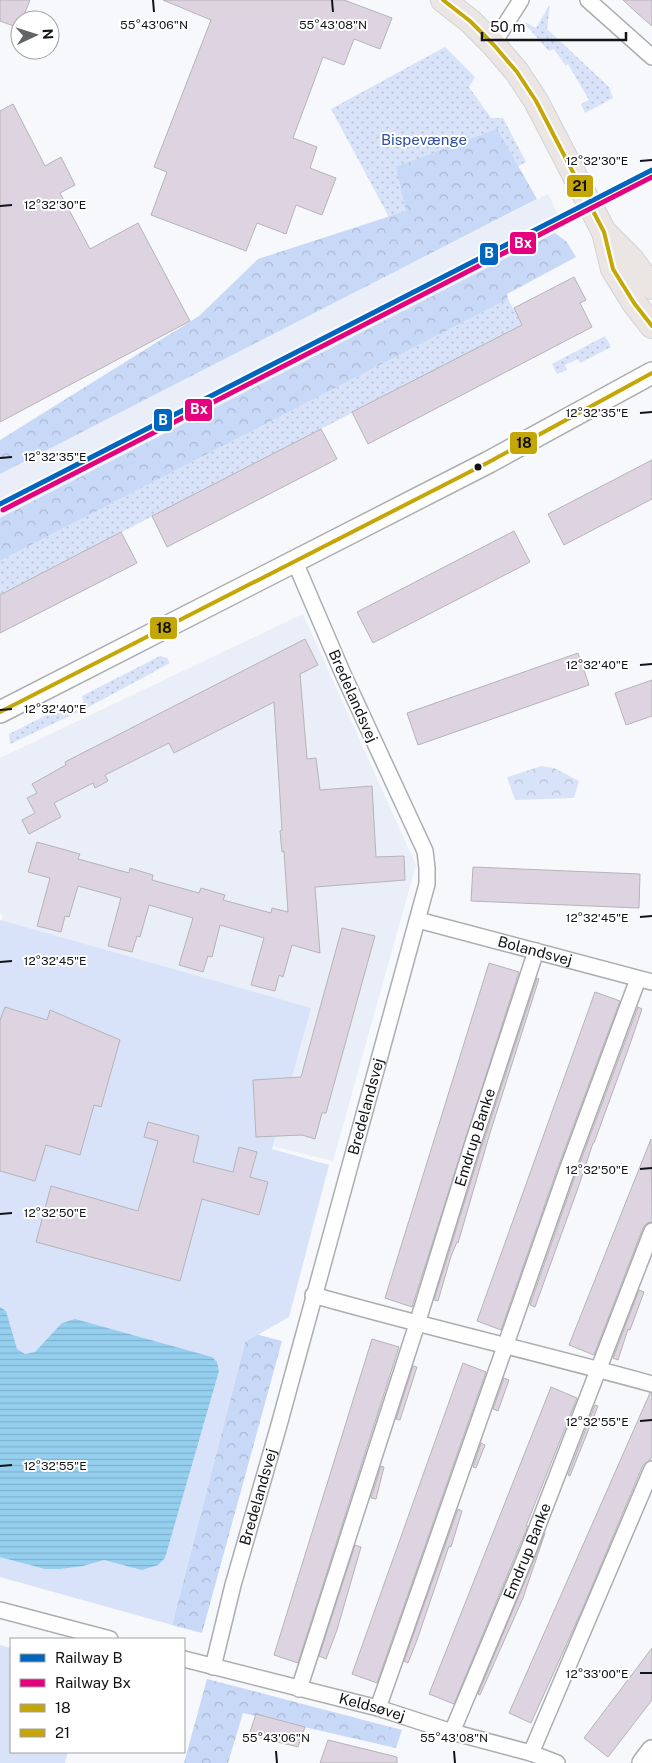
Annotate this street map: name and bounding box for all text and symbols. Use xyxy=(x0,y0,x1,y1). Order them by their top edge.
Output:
north arrow xyxy=(10,10,60,60)
scale bar xyxy=(482,10,626,42)
text: 55°43'06"N xyxy=(120,18,188,32)
text: 55°43'08"N xyxy=(299,18,367,32)
text: 50 m xyxy=(490,18,525,35)
text: N xyxy=(40,28,56,40)
park label: Bispevænge xyxy=(381,131,467,148)
text: 12°32'30"E xyxy=(566,154,628,168)
line badge: 21 xyxy=(566,174,594,198)
text: 21 xyxy=(573,178,587,194)
text: 12°32'30"E xyxy=(24,198,86,212)
line badge: Bx xyxy=(509,231,537,255)
text: Bx xyxy=(514,235,532,251)
line badge: B xyxy=(479,242,499,266)
text: B xyxy=(484,245,494,261)
line badge: Bx xyxy=(184,398,213,422)
text: Bx xyxy=(190,401,208,417)
text: 12°32'35"E xyxy=(565,406,629,420)
line badge: B xyxy=(153,408,173,432)
text: B xyxy=(158,412,168,428)
line badge: 18 xyxy=(509,431,538,455)
text: 18 xyxy=(516,435,532,451)
text: 12°32'35"E xyxy=(23,450,87,464)
unlabelled marker xyxy=(473,462,483,472)
line badge: 18 xyxy=(149,616,178,640)
text: 18 xyxy=(156,620,172,636)
street label: Bredelandsvej xyxy=(325,647,381,745)
text: 12°32'40"E xyxy=(566,658,628,672)
text: 12°32'40"E xyxy=(24,702,86,716)
text: 12°32'45"E xyxy=(566,911,628,925)
street label: Bolandsvej xyxy=(496,933,574,969)
text: 12°32'45"E xyxy=(24,954,86,968)
street label: Bredelandsvej xyxy=(344,1056,387,1157)
street label: Emdrup Banke xyxy=(451,1086,498,1188)
text: 12°32'50"E xyxy=(566,1163,628,1177)
text: 12°32'50"E xyxy=(24,1206,86,1220)
text: 12°32'55"E xyxy=(565,1415,629,1429)
street label: Bredelandsvej xyxy=(236,1447,280,1547)
text: 12°32'55"E xyxy=(23,1459,87,1473)
street label: Emdrup Banke xyxy=(500,1501,554,1601)
legend xyxy=(10,1638,185,1753)
text: Railway B xyxy=(55,1649,123,1666)
text: 12°33'00"E xyxy=(566,1667,628,1681)
text: Railway Bx xyxy=(55,1674,131,1691)
street label: Keldsøvej xyxy=(337,1689,407,1724)
text: 18 xyxy=(55,1699,71,1716)
text: 21 xyxy=(55,1724,70,1741)
text: 55°43'06"N xyxy=(242,1731,310,1745)
text: 55°43'08"N xyxy=(420,1731,488,1745)

